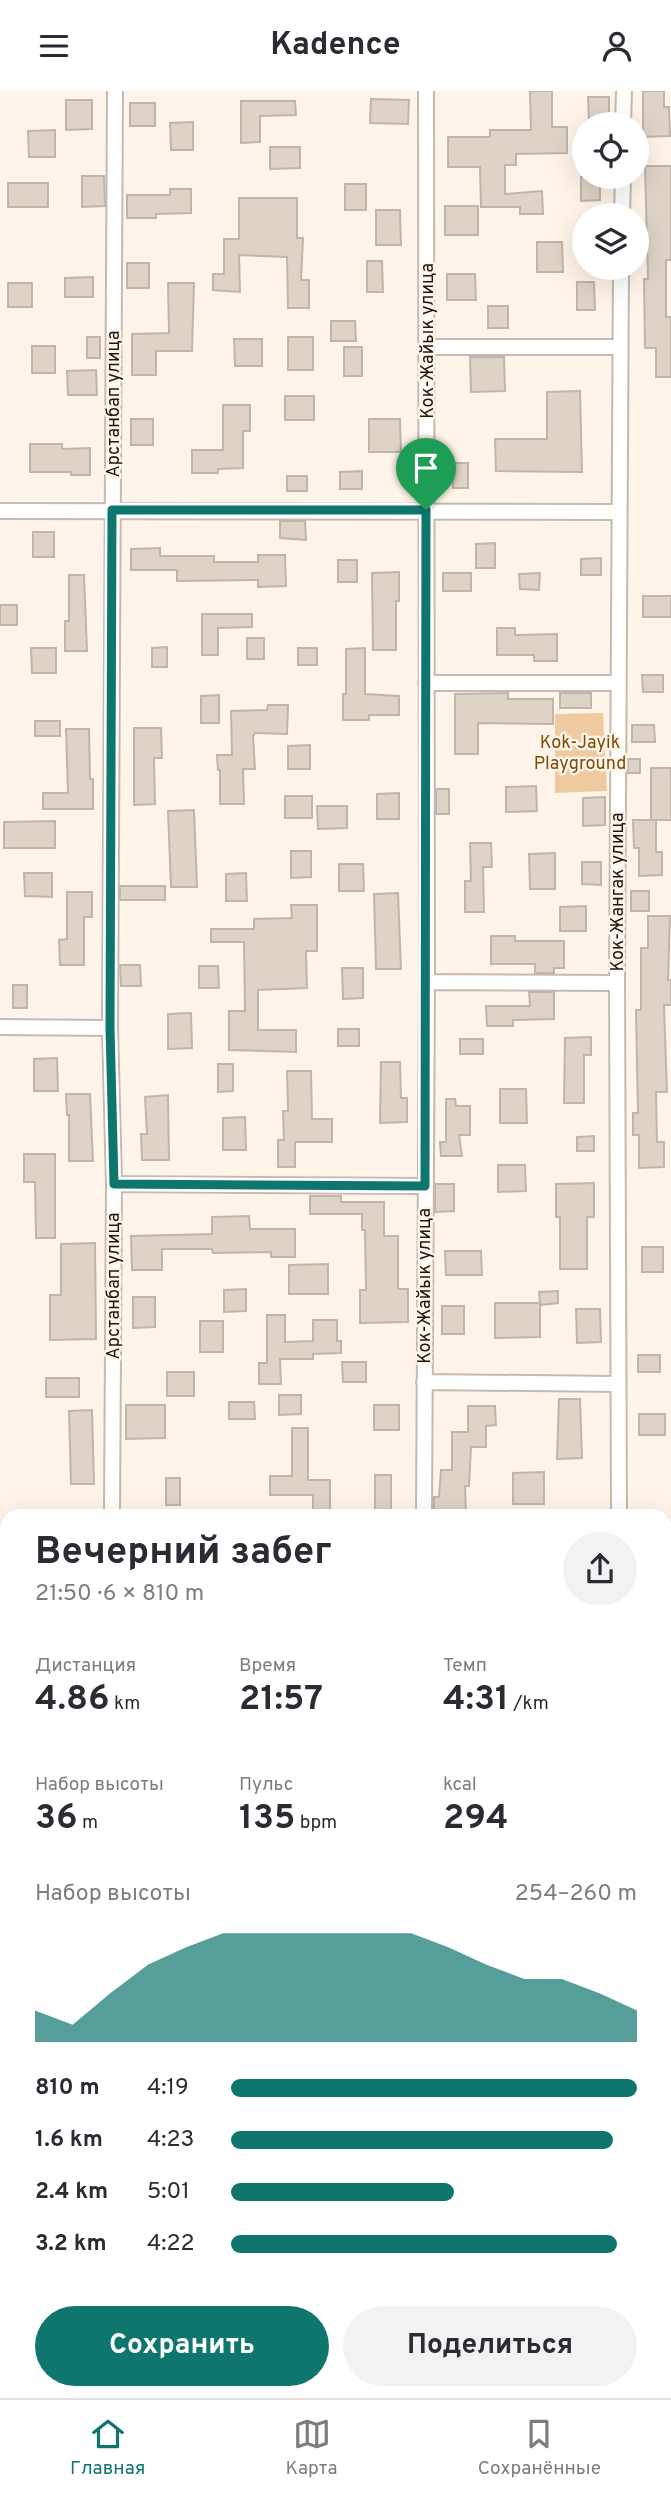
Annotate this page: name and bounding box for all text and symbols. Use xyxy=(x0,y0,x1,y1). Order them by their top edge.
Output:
text: Kadence xyxy=(270,26,401,66)
icon: menu xyxy=(35,27,73,65)
icon: person xyxy=(598,27,636,65)
map controls xyxy=(572,112,649,280)
button: locate xyxy=(572,112,649,189)
button: layers xyxy=(572,203,649,280)
street label: Кок-Жайык улица xyxy=(417,263,440,419)
street label: Арстанбап улица xyxy=(103,331,126,477)
pin xyxy=(396,438,456,510)
icon: arrive xyxy=(407,449,445,487)
park label: Kok-Jayik Playground xyxy=(534,732,626,776)
street label: Кок-Жангак улица xyxy=(607,813,630,971)
street label: Кок-Жайык улица xyxy=(414,1208,437,1364)
street label: Арстанбап улица xyxy=(103,1213,126,1359)
text: Вечерний забег xyxy=(35,1529,332,1578)
button: share xyxy=(563,1532,637,1606)
text: 21:50 · 6 × 810 m xyxy=(35,1580,204,1609)
text: Дистанция xyxy=(35,1654,136,1678)
text: Время xyxy=(239,1654,296,1678)
text: Темп xyxy=(443,1654,487,1678)
text: 4.86 xyxy=(35,1678,109,1722)
text: 21:57 xyxy=(239,1678,323,1722)
text: 4:31 xyxy=(443,1678,509,1722)
text: km xyxy=(109,1692,140,1716)
text: /km xyxy=(509,1692,549,1716)
text: Набор высоты xyxy=(35,1773,164,1797)
text: Пульс xyxy=(239,1773,293,1797)
text: kcal xyxy=(443,1773,477,1797)
text: 36 xyxy=(35,1797,78,1841)
text: 135 xyxy=(239,1797,295,1841)
text: 294 xyxy=(443,1797,508,1841)
text: m xyxy=(78,1811,98,1835)
text: bpm xyxy=(295,1811,337,1835)
text: Набор высоты xyxy=(35,1880,191,1909)
text: 254–260 m xyxy=(515,1880,637,1909)
text: 810 m xyxy=(35,2074,100,2103)
text: 4:19 xyxy=(147,2074,189,2103)
text: 1.6 km xyxy=(35,2126,103,2155)
text: 4:23 xyxy=(147,2126,194,2155)
text: 2.4 km xyxy=(35,2178,108,2207)
text: 5:01 xyxy=(147,2178,190,2207)
text: 3.2 km xyxy=(35,2230,107,2259)
text: 4:22 xyxy=(147,2230,195,2259)
button: Сохранить xyxy=(35,2306,329,2386)
button: Поделиться xyxy=(343,2306,637,2386)
tab: Главная xyxy=(70,2415,145,2481)
tab: Карта xyxy=(286,2415,338,2481)
tab: Сохранённые xyxy=(478,2415,601,2481)

